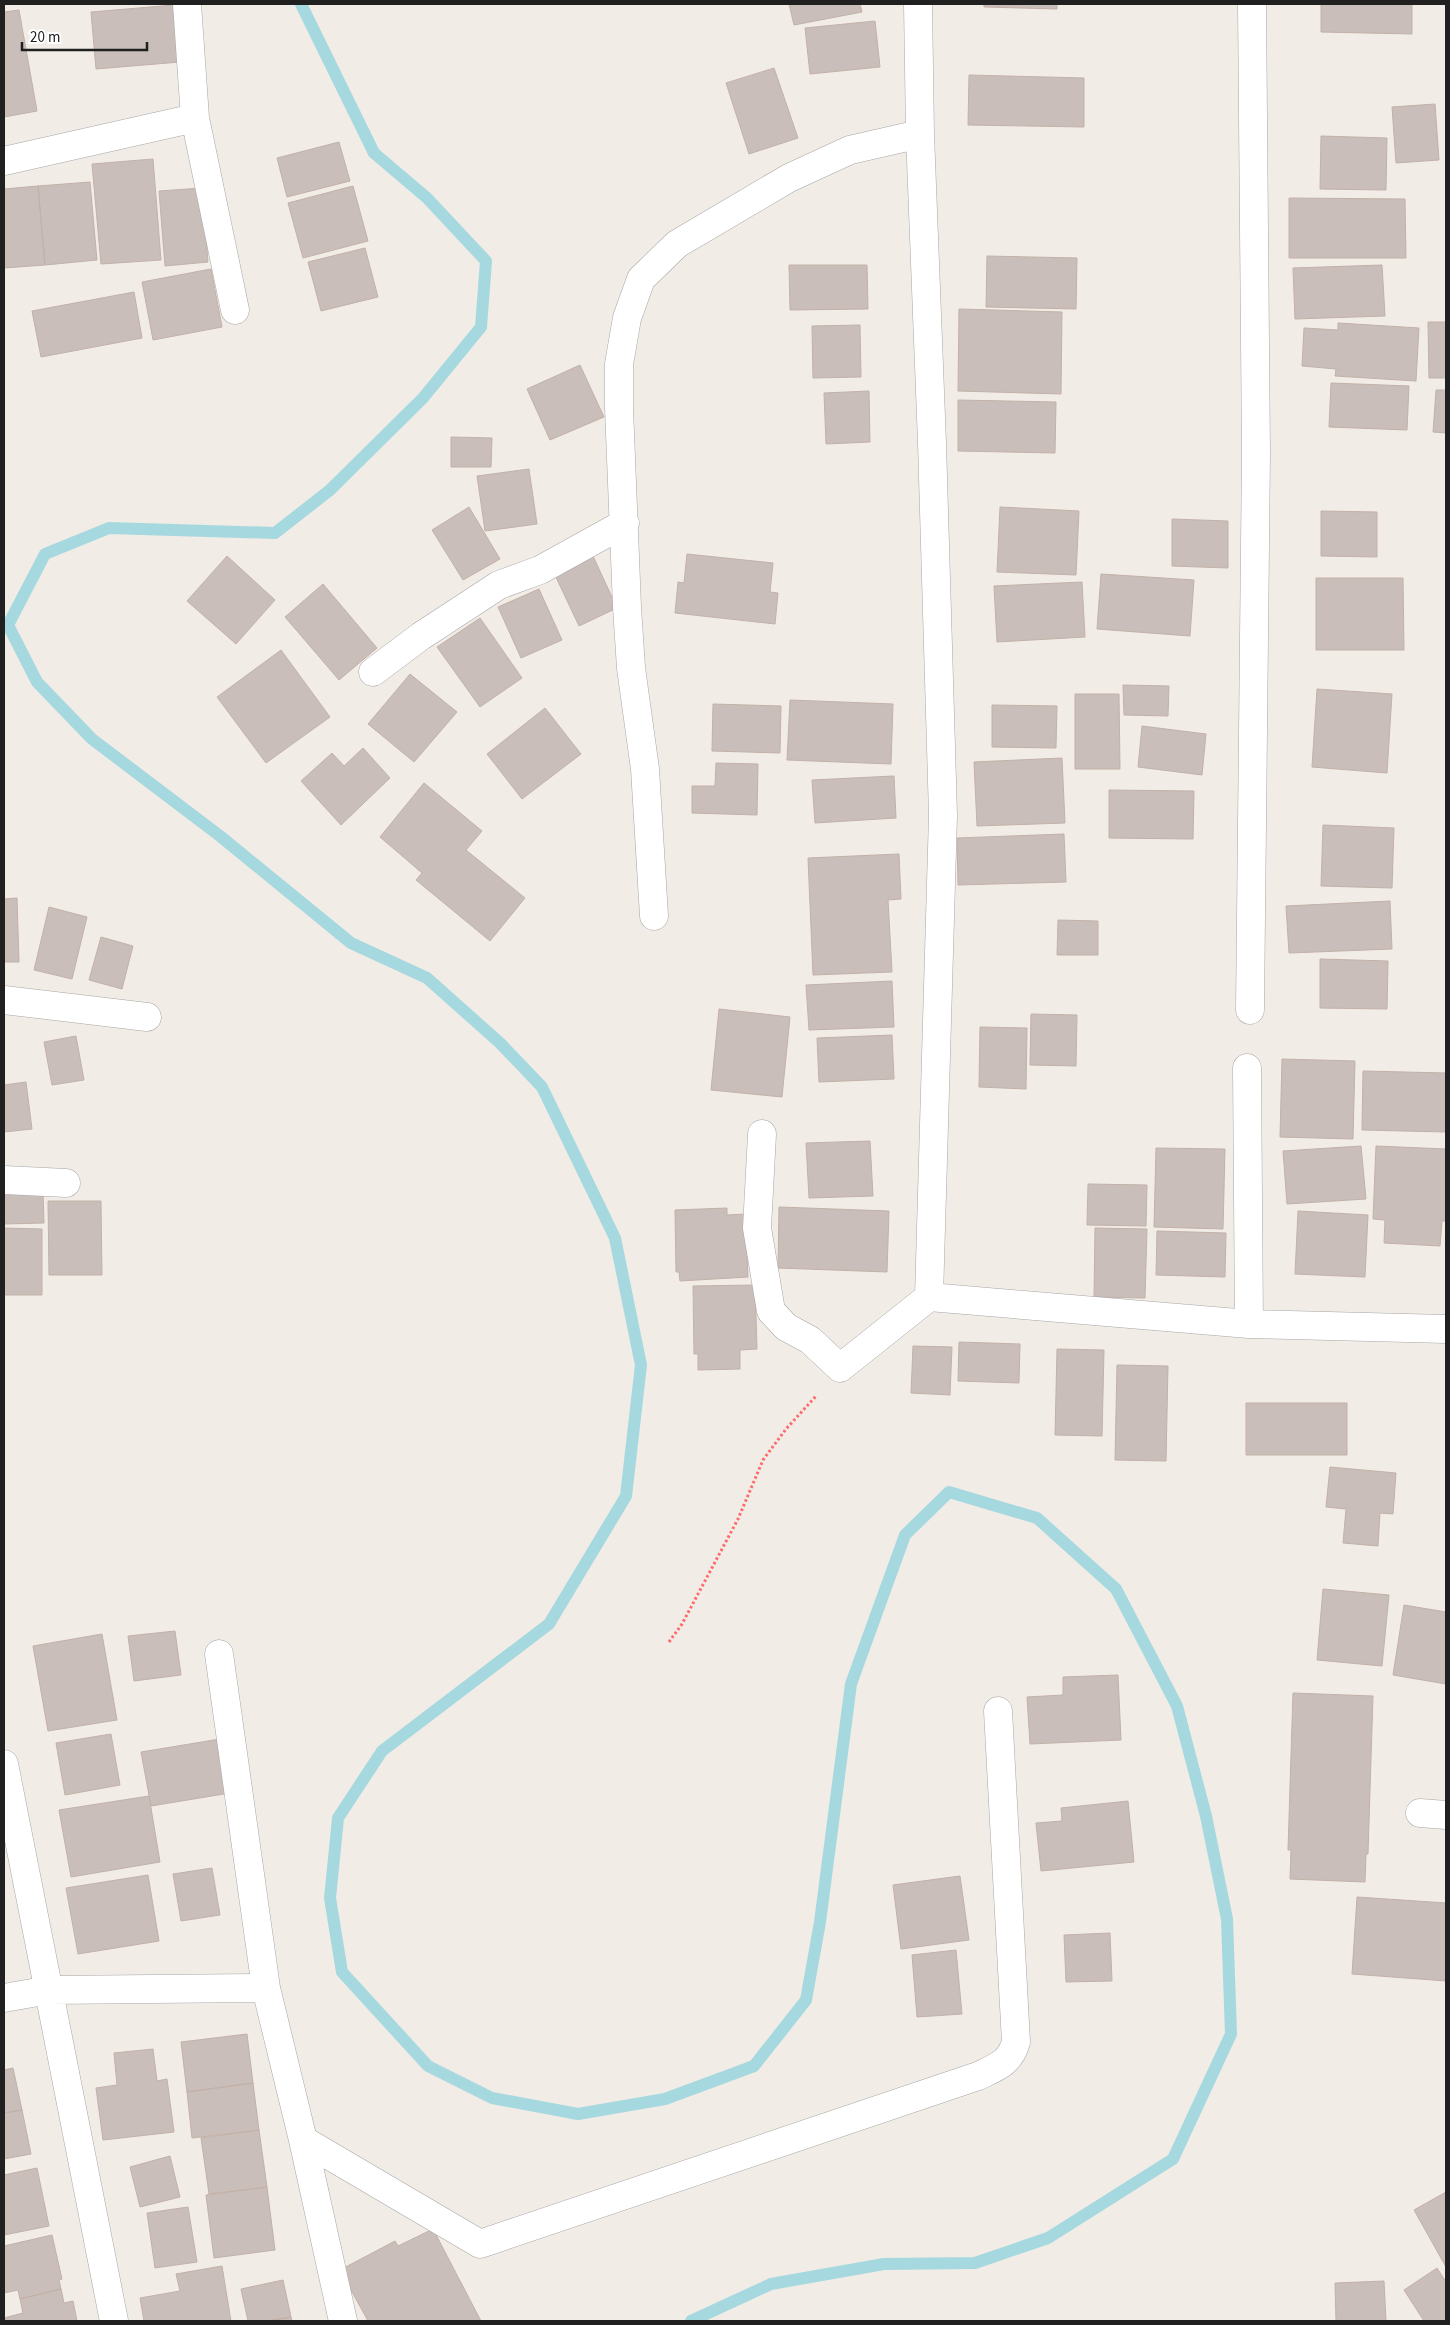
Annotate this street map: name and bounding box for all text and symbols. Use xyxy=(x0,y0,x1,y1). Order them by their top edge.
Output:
scale bar xyxy=(22,20,148,52)
text: 20 m xyxy=(30,27,60,48)

